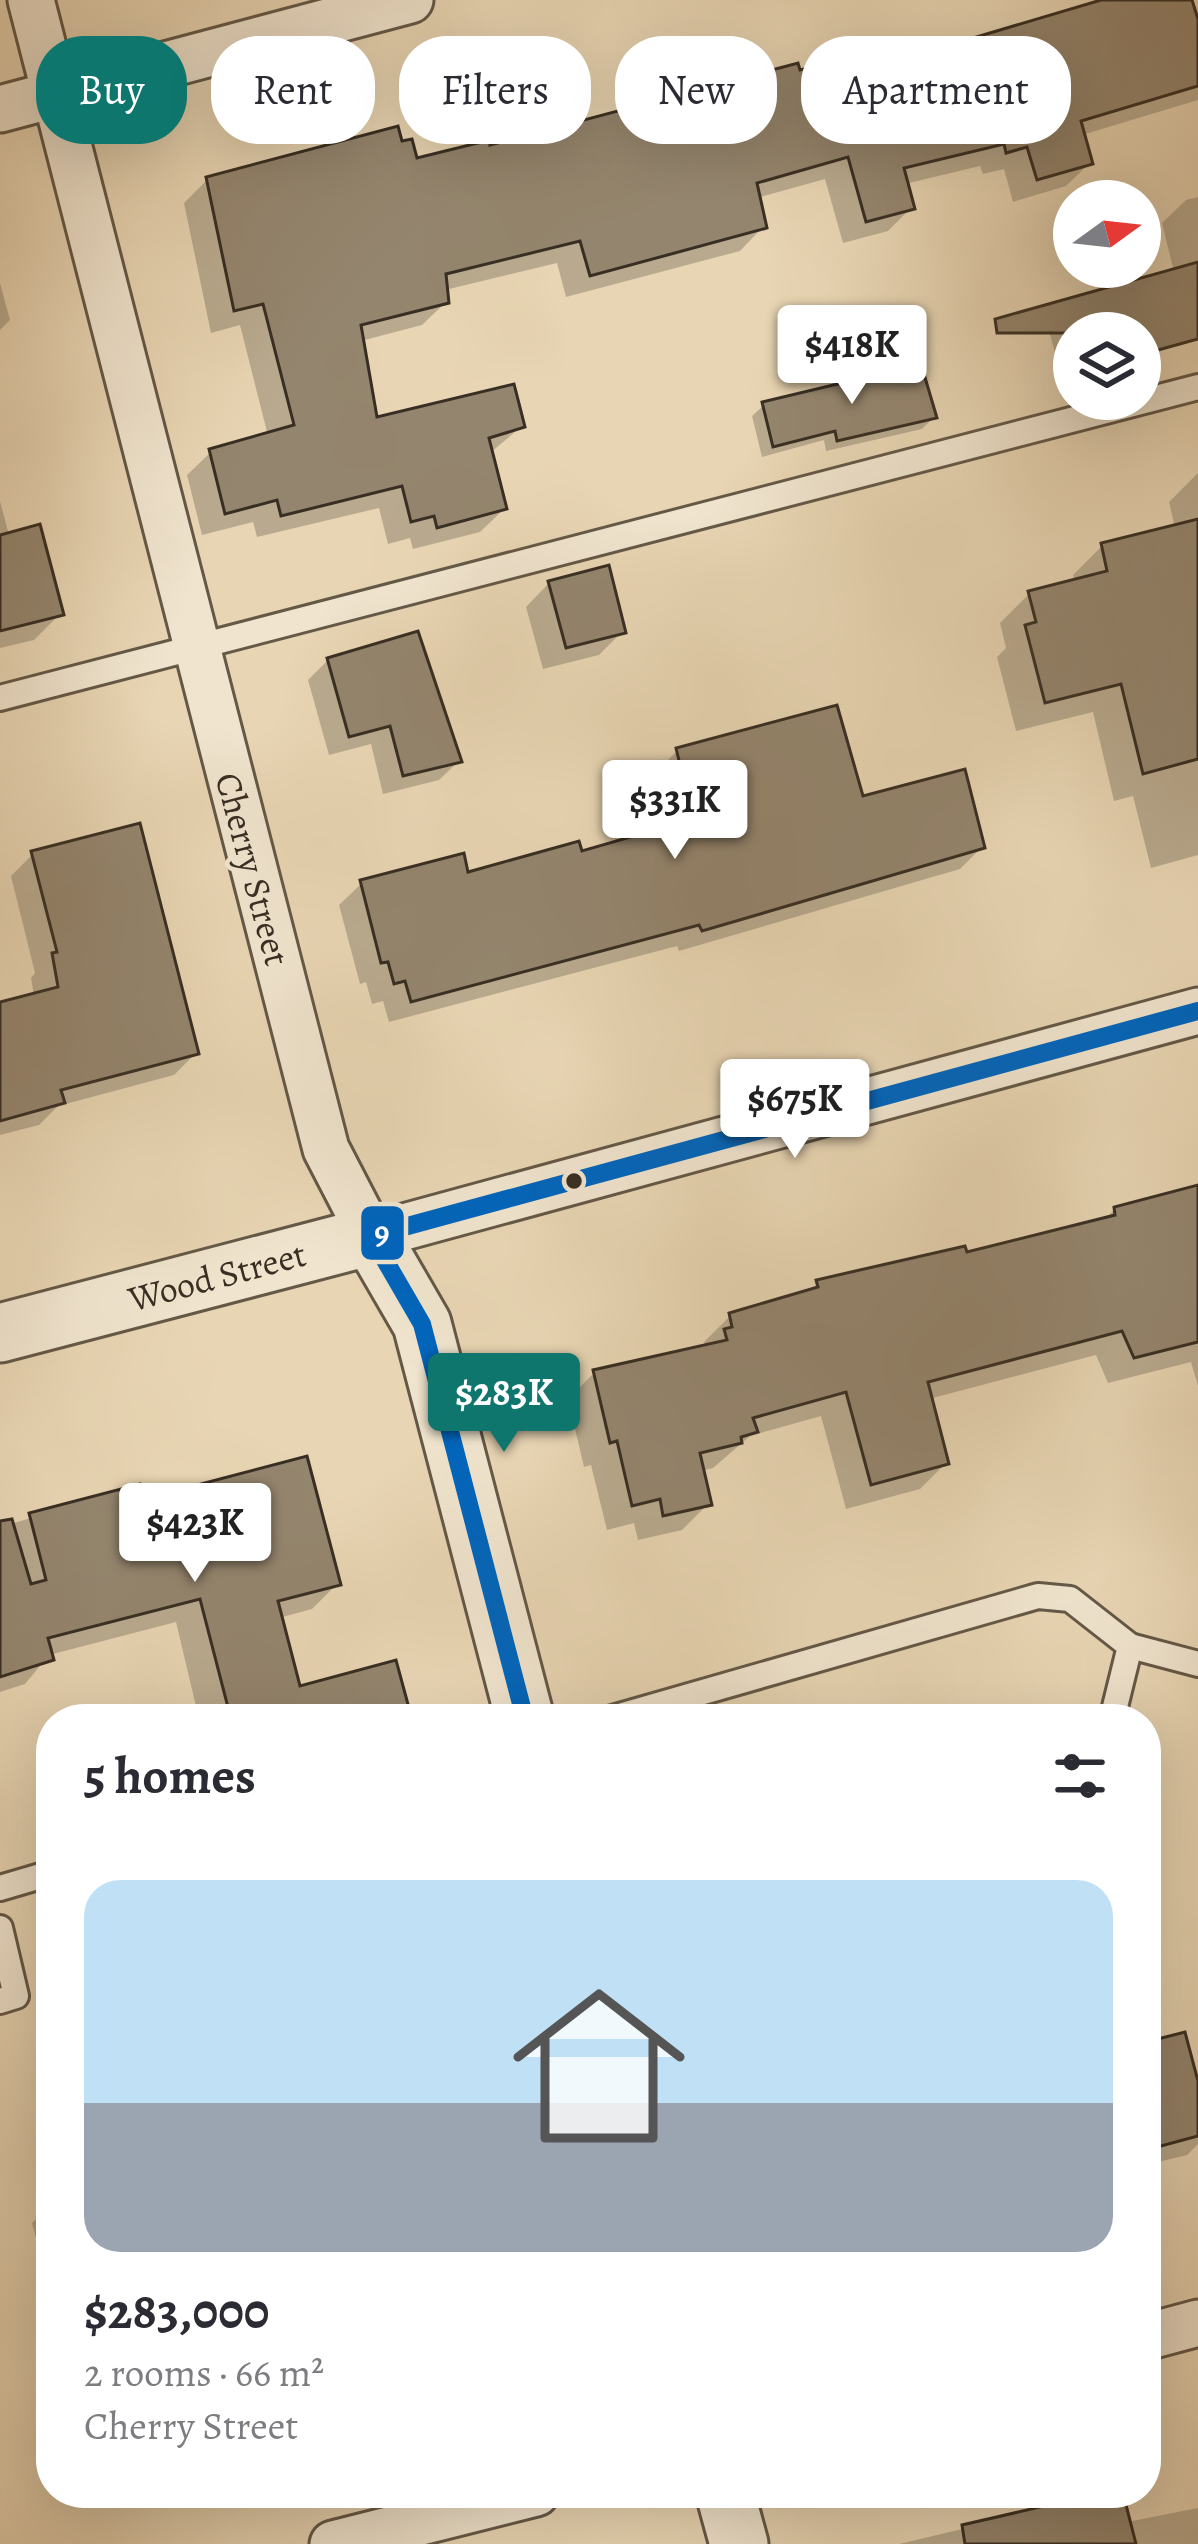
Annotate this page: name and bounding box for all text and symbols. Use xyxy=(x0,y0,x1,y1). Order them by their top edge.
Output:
chip: Buy xyxy=(36,36,187,144)
chip: Rent xyxy=(211,36,375,144)
chip: Filters xyxy=(399,36,591,144)
chip: New xyxy=(615,36,777,144)
chip: Apartment xyxy=(801,36,1071,144)
north arrow xyxy=(1053,180,1161,288)
map controls xyxy=(1053,180,1161,420)
pin: $418K xyxy=(768,305,936,407)
button: layers xyxy=(1053,312,1161,420)
text: $418K xyxy=(805,317,899,370)
pin: $331K xyxy=(591,760,759,862)
street label: Cherry Street xyxy=(204,767,302,971)
text: $331K xyxy=(629,772,721,825)
pin: $675K xyxy=(711,1059,879,1161)
text: $675K xyxy=(747,1071,843,1124)
unlabelled marker xyxy=(563,1170,585,1192)
line badge: 9 xyxy=(359,1204,406,1262)
text: 9 xyxy=(374,1210,390,1255)
street label: Wood Street xyxy=(122,1229,311,1323)
pin: $283K xyxy=(420,1353,588,1455)
text: $283K xyxy=(455,1365,553,1418)
pin: $423K xyxy=(111,1483,279,1585)
text: $423K xyxy=(146,1495,244,1548)
text: 5 homes xyxy=(84,1741,256,1811)
icon: filters xyxy=(1047,1743,1113,1809)
icon: home xyxy=(491,1958,707,2174)
text: $283,000 xyxy=(84,2276,270,2346)
text: 2 rooms · 66 m² xyxy=(84,2346,324,2399)
text: Cherry Street xyxy=(84,2399,298,2452)

